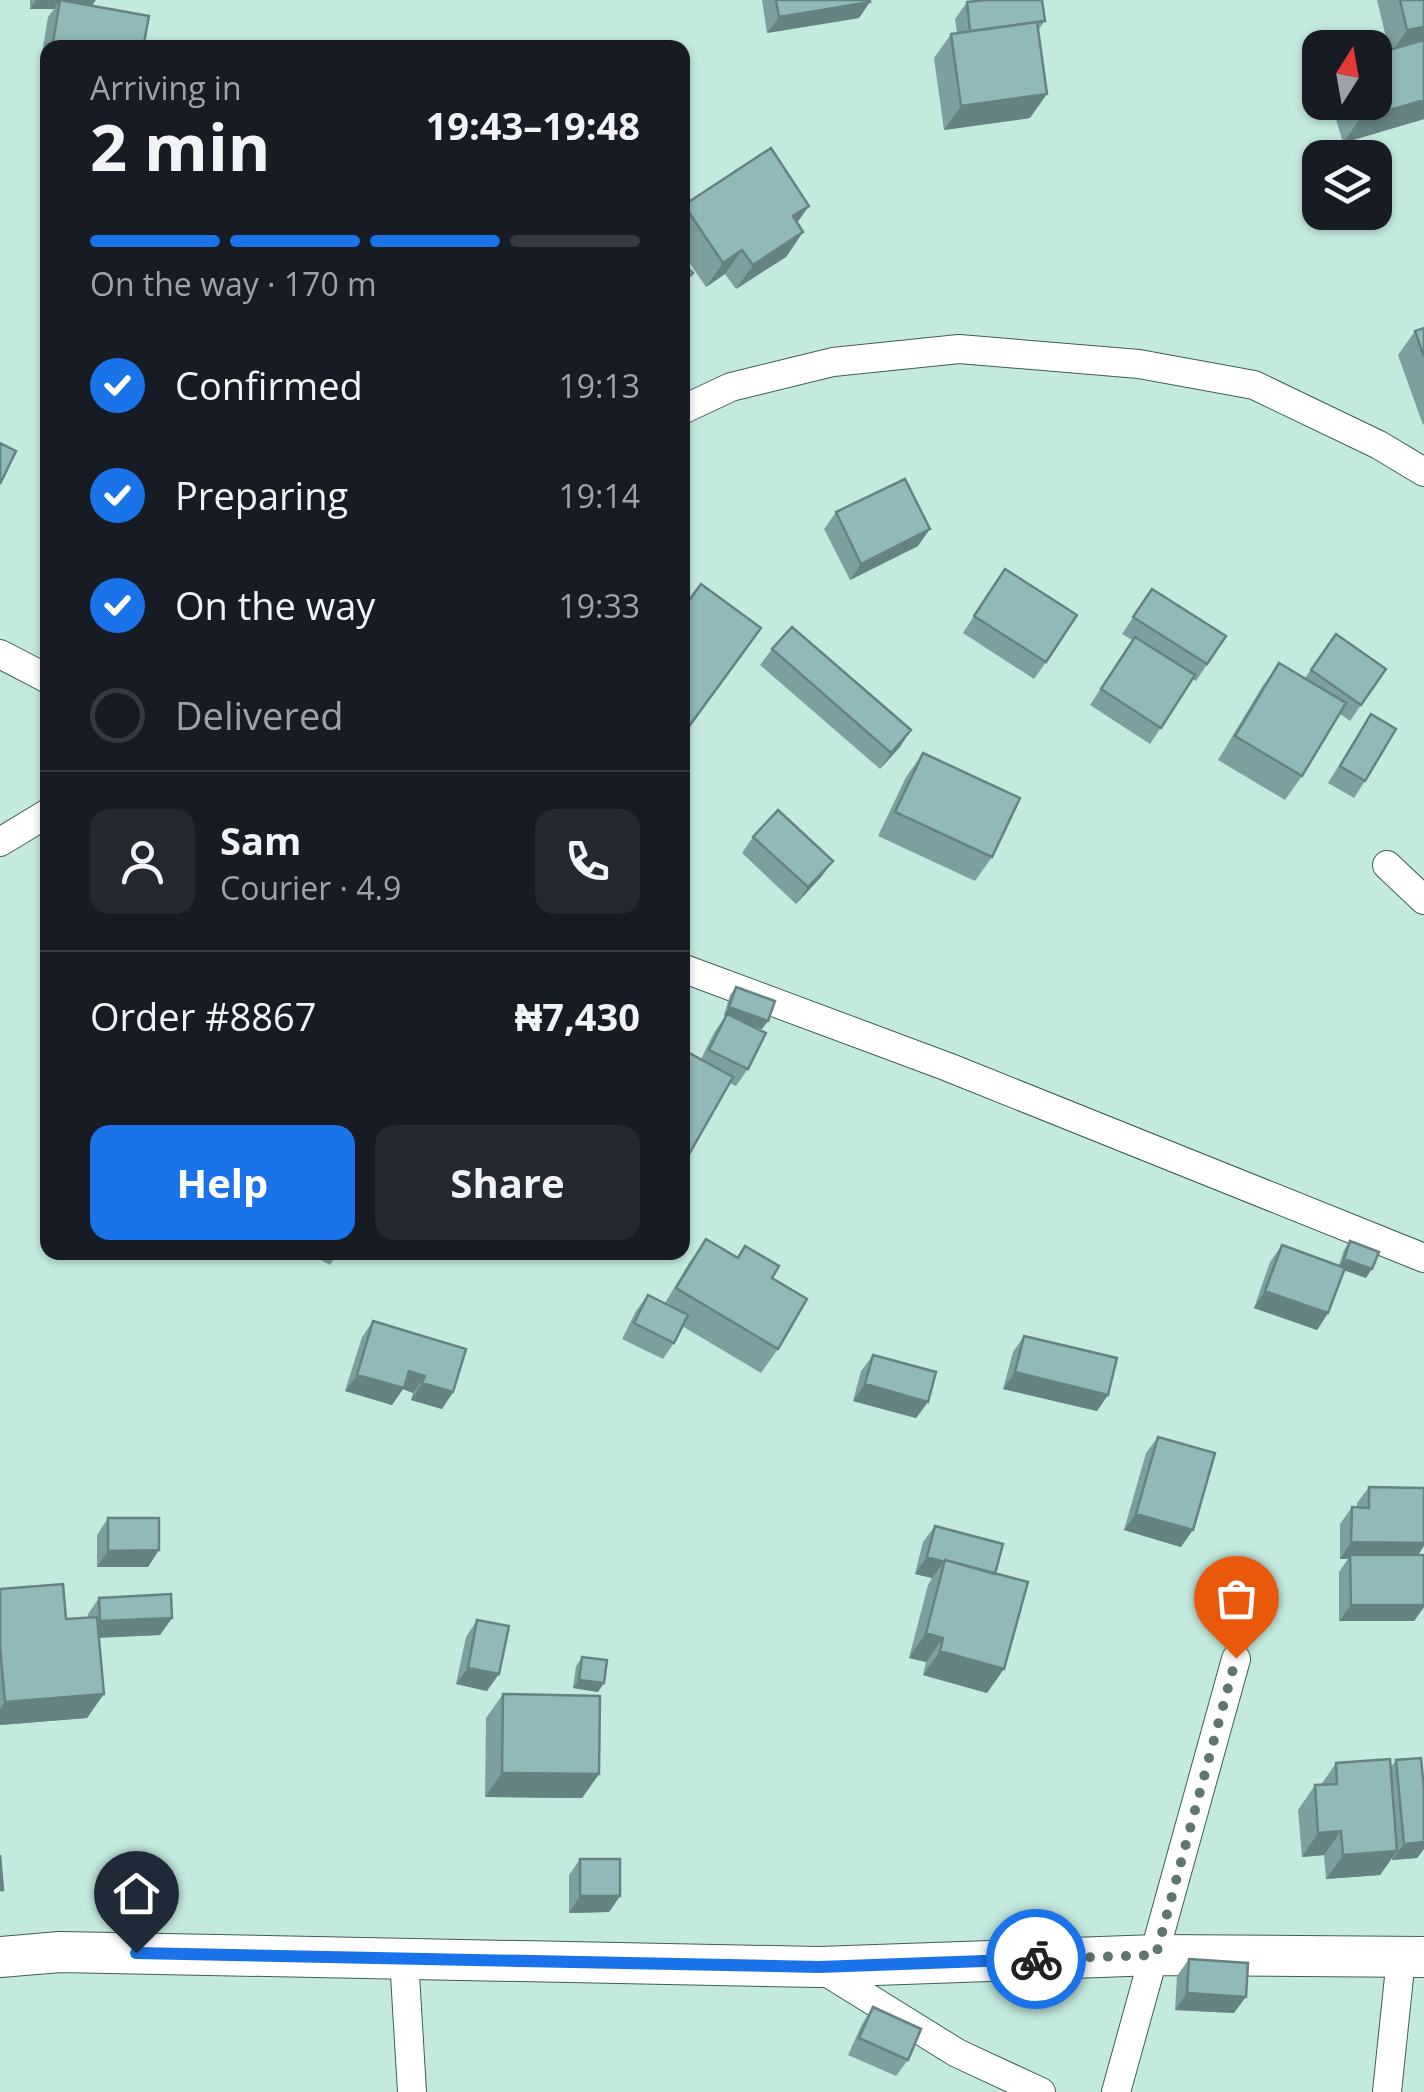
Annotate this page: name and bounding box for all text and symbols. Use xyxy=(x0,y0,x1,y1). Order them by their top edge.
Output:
north arrow xyxy=(1302,30,1392,120)
map controls xyxy=(1302,30,1392,230)
text: Arriving in xyxy=(90,66,242,109)
text: 19:43–19:48 xyxy=(426,99,640,151)
text: 2 min xyxy=(90,102,270,190)
button: layers xyxy=(1302,140,1392,230)
text: On the way · 170 m xyxy=(90,262,377,305)
icon: check xyxy=(90,358,145,413)
text: Confirmed xyxy=(175,359,363,411)
text: 19:13 xyxy=(558,364,640,407)
icon: check xyxy=(90,468,145,523)
text: Preparing xyxy=(175,469,348,521)
text: 19:14 xyxy=(558,474,640,517)
icon: check xyxy=(90,578,145,633)
text: On the way xyxy=(175,579,375,631)
text: 19:33 xyxy=(558,584,640,627)
text: Delivered xyxy=(175,689,344,741)
button: person xyxy=(90,809,195,914)
button: phone xyxy=(535,809,640,914)
text: Sam xyxy=(220,814,301,866)
text: Courier · 4.9 xyxy=(220,866,401,909)
text: Order #8867 xyxy=(90,990,317,1042)
text: ₦7,430 xyxy=(515,990,640,1042)
button: Help xyxy=(90,1125,355,1240)
button: Share xyxy=(375,1125,640,1240)
pin xyxy=(1194,1556,1279,1659)
icon: bag xyxy=(1209,1571,1264,1626)
pin xyxy=(94,1851,179,1954)
icon: home xyxy=(109,1866,164,1921)
courier xyxy=(986,1909,1086,2009)
icon: bike xyxy=(1009,1932,1064,1987)

